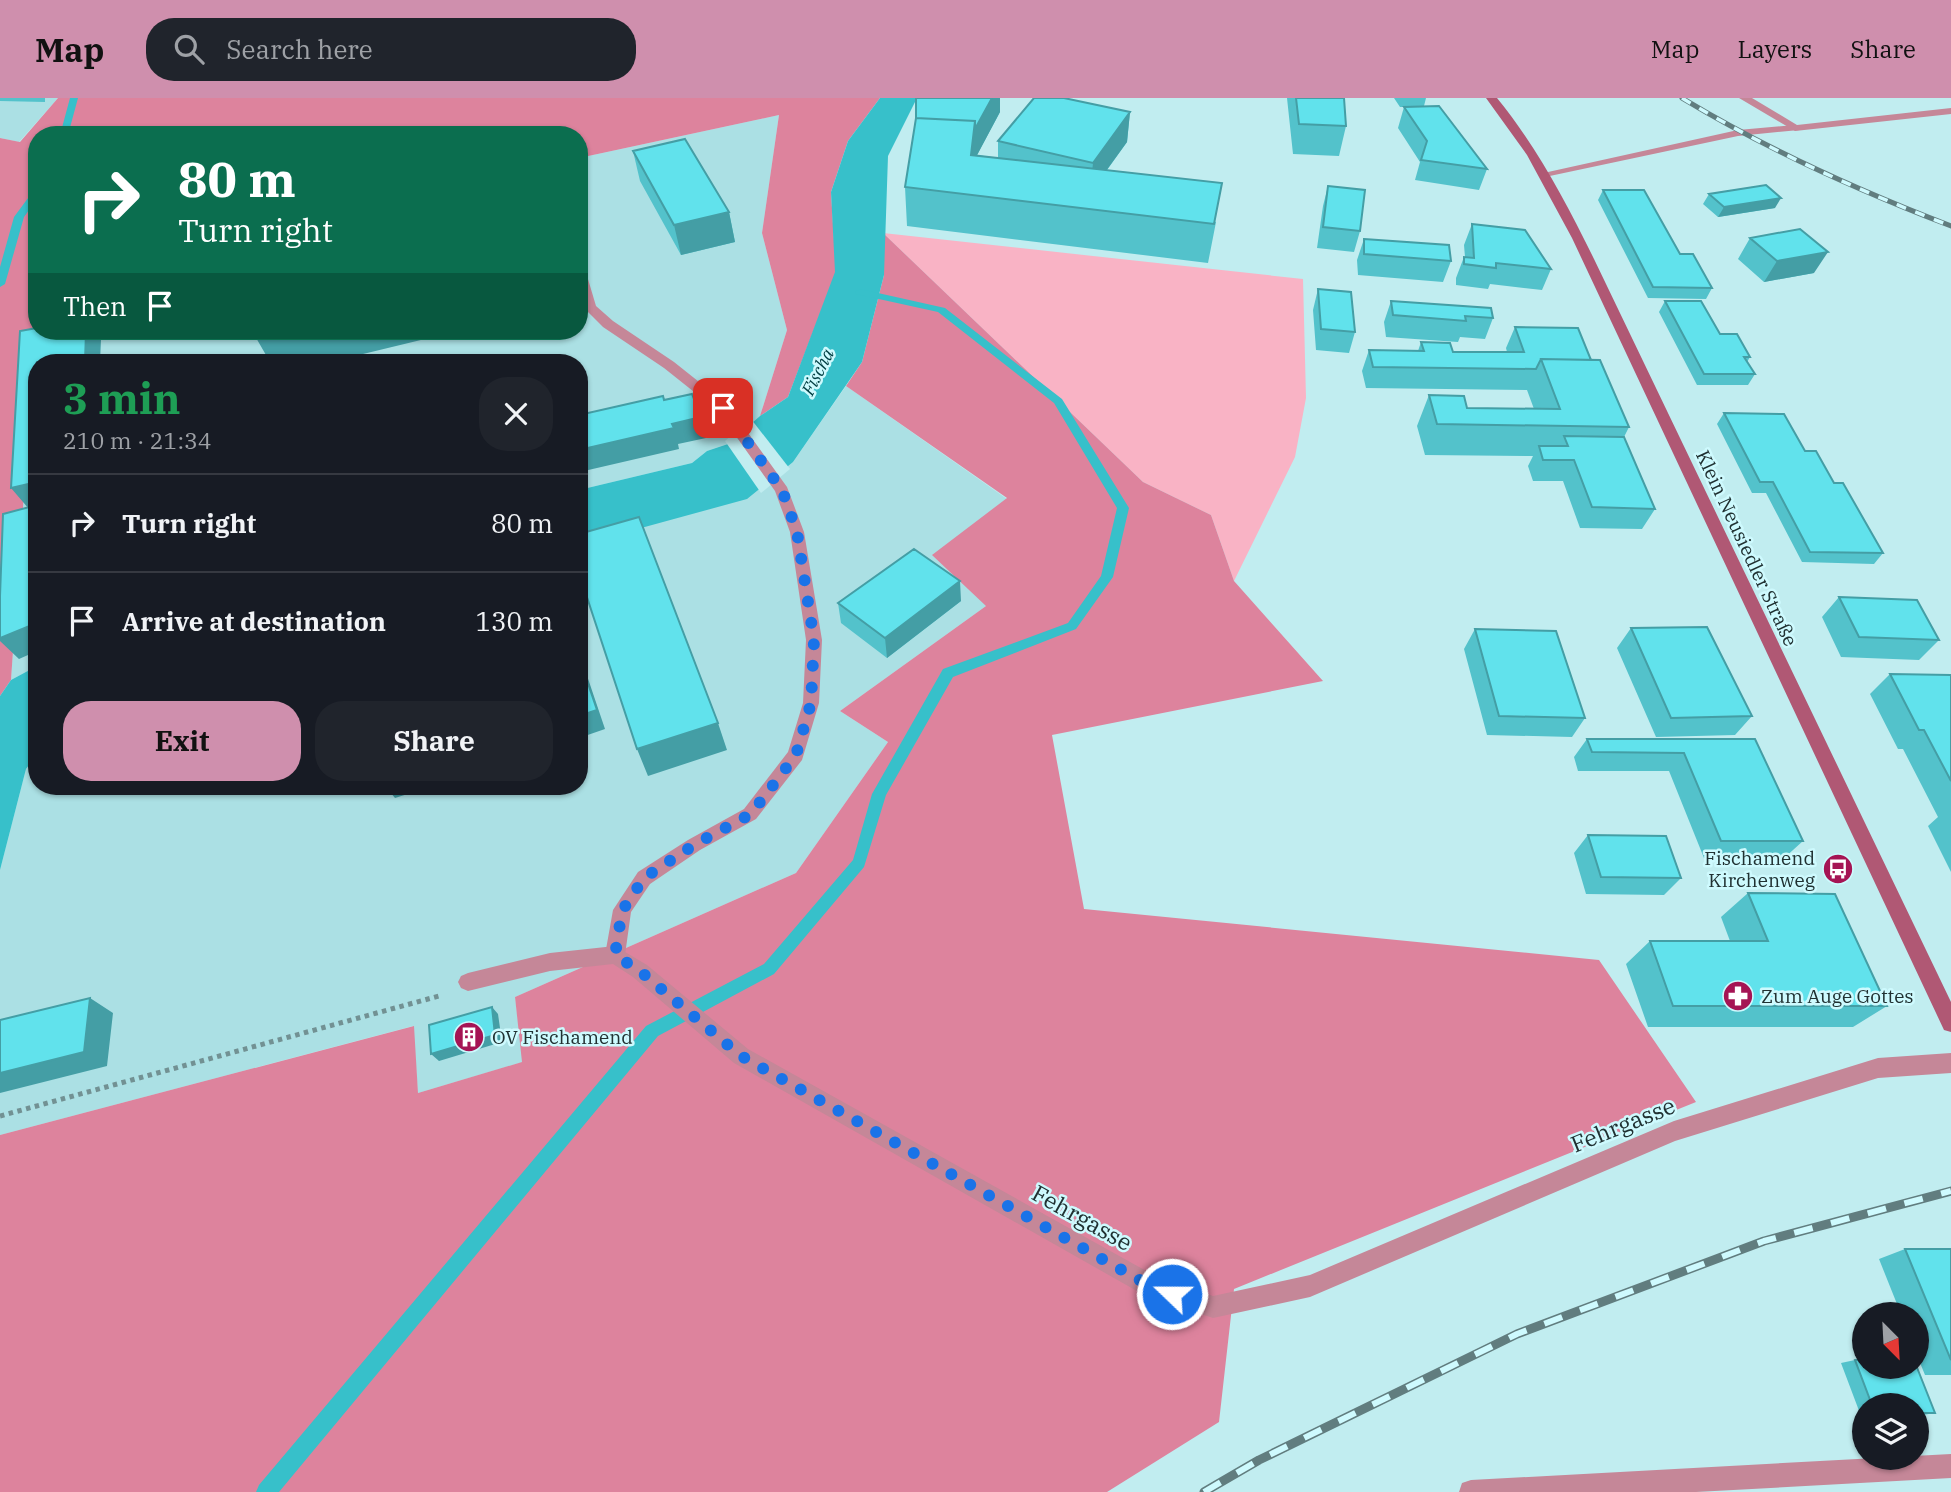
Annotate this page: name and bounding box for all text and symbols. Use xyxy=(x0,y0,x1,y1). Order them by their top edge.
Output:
search box xyxy=(146,18,636,81)
text: Map xyxy=(35,28,104,71)
icon: search xyxy=(170,30,208,68)
text: Search here xyxy=(226,32,373,66)
text: Map xyxy=(1651,33,1699,65)
text: Layers xyxy=(1737,33,1812,65)
text: Share xyxy=(1850,33,1916,65)
text: 80 m xyxy=(178,147,296,210)
icon: right xyxy=(63,154,154,245)
text: Turn right xyxy=(178,209,333,251)
icon: arrive xyxy=(141,287,179,325)
text: Then xyxy=(63,289,127,323)
water label: Fischa xyxy=(796,344,839,400)
text: 3 min xyxy=(63,371,181,426)
button: close xyxy=(479,377,553,451)
pin xyxy=(693,378,753,438)
icon: arrive xyxy=(704,389,742,427)
text: 210 m · 21:34 xyxy=(63,425,212,455)
street label: Klein Neusiedler Straße xyxy=(1691,446,1803,650)
icon: right xyxy=(63,504,101,542)
text: Turn right xyxy=(122,506,256,540)
text: 80 m xyxy=(491,506,553,540)
icon: arrive xyxy=(63,602,101,640)
text: Arrive at destination xyxy=(122,604,386,638)
text: 130 m xyxy=(475,604,553,638)
button: Exit xyxy=(63,701,301,781)
button: Share xyxy=(315,701,553,781)
place label: Fischamend Kirchenweg xyxy=(1704,846,1816,892)
bus stop icon: Fischamend Kirchenweg xyxy=(1821,852,1855,886)
pharmacy icon: Zum Auge Gottes xyxy=(1721,979,1755,1013)
place label: Zum Auge Gottes xyxy=(1761,984,1914,1008)
building icon: OV Fischamend xyxy=(452,1020,486,1054)
place label: OV Fischamend xyxy=(492,1025,633,1049)
street label: Fehrgasse xyxy=(1566,1090,1679,1159)
street label: Fehrgasse xyxy=(1027,1177,1138,1257)
position arrow xyxy=(1135,1257,1209,1331)
north arrow xyxy=(1852,1302,1928,1379)
map controls xyxy=(1852,1302,1929,1470)
button: layers xyxy=(1852,1393,1929,1470)

